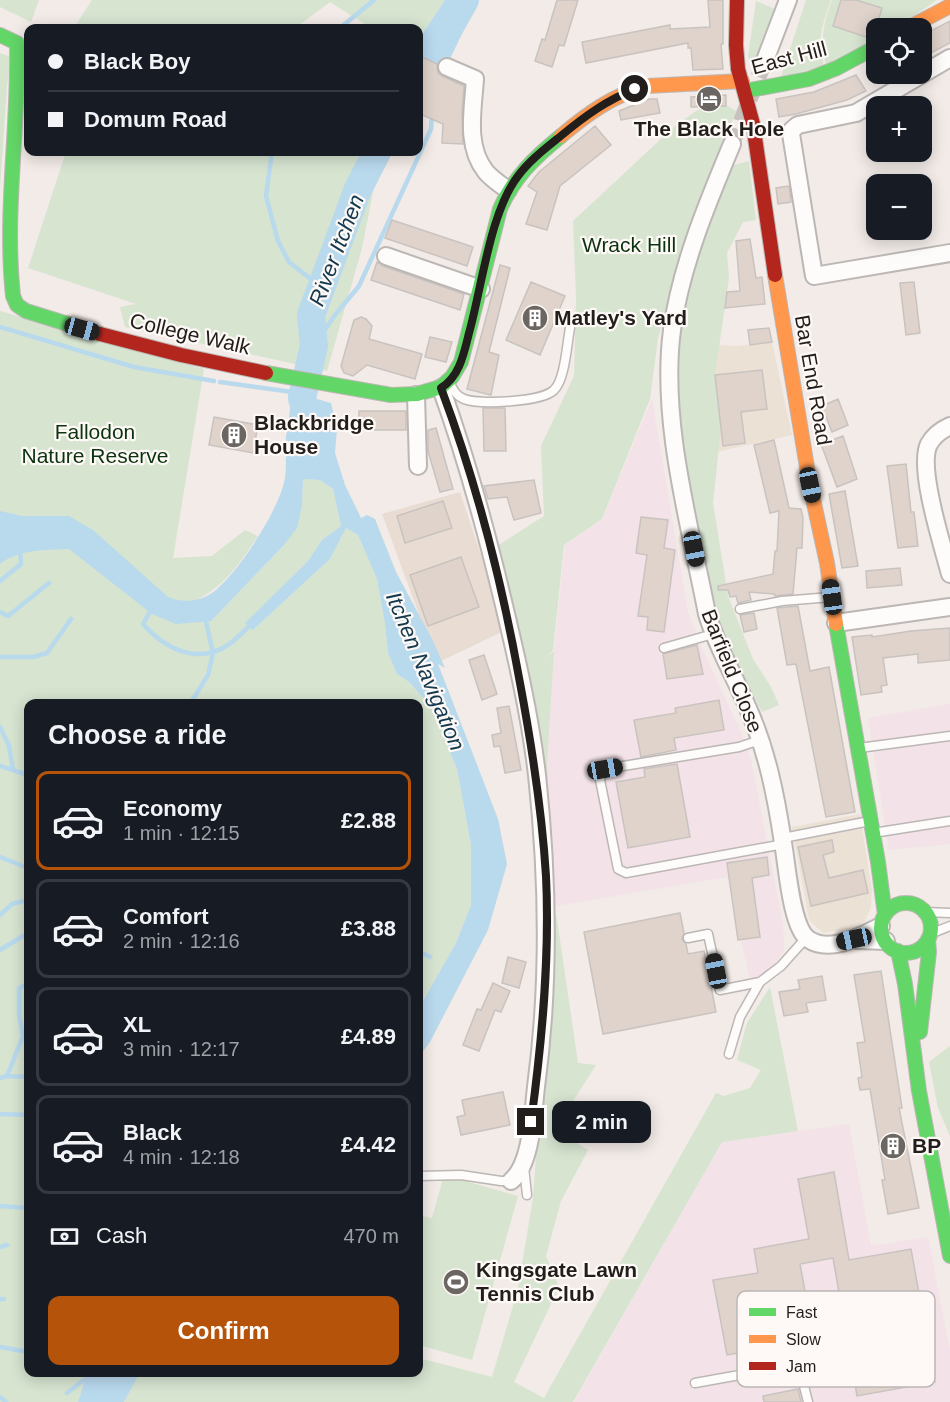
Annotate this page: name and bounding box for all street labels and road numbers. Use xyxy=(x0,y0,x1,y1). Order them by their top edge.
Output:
street label: East Hill xyxy=(749,36,829,79)
street label: College Walk xyxy=(128,308,253,359)
street label: Bar End Road xyxy=(791,313,836,447)
street label: Barfield Close xyxy=(697,606,768,736)

